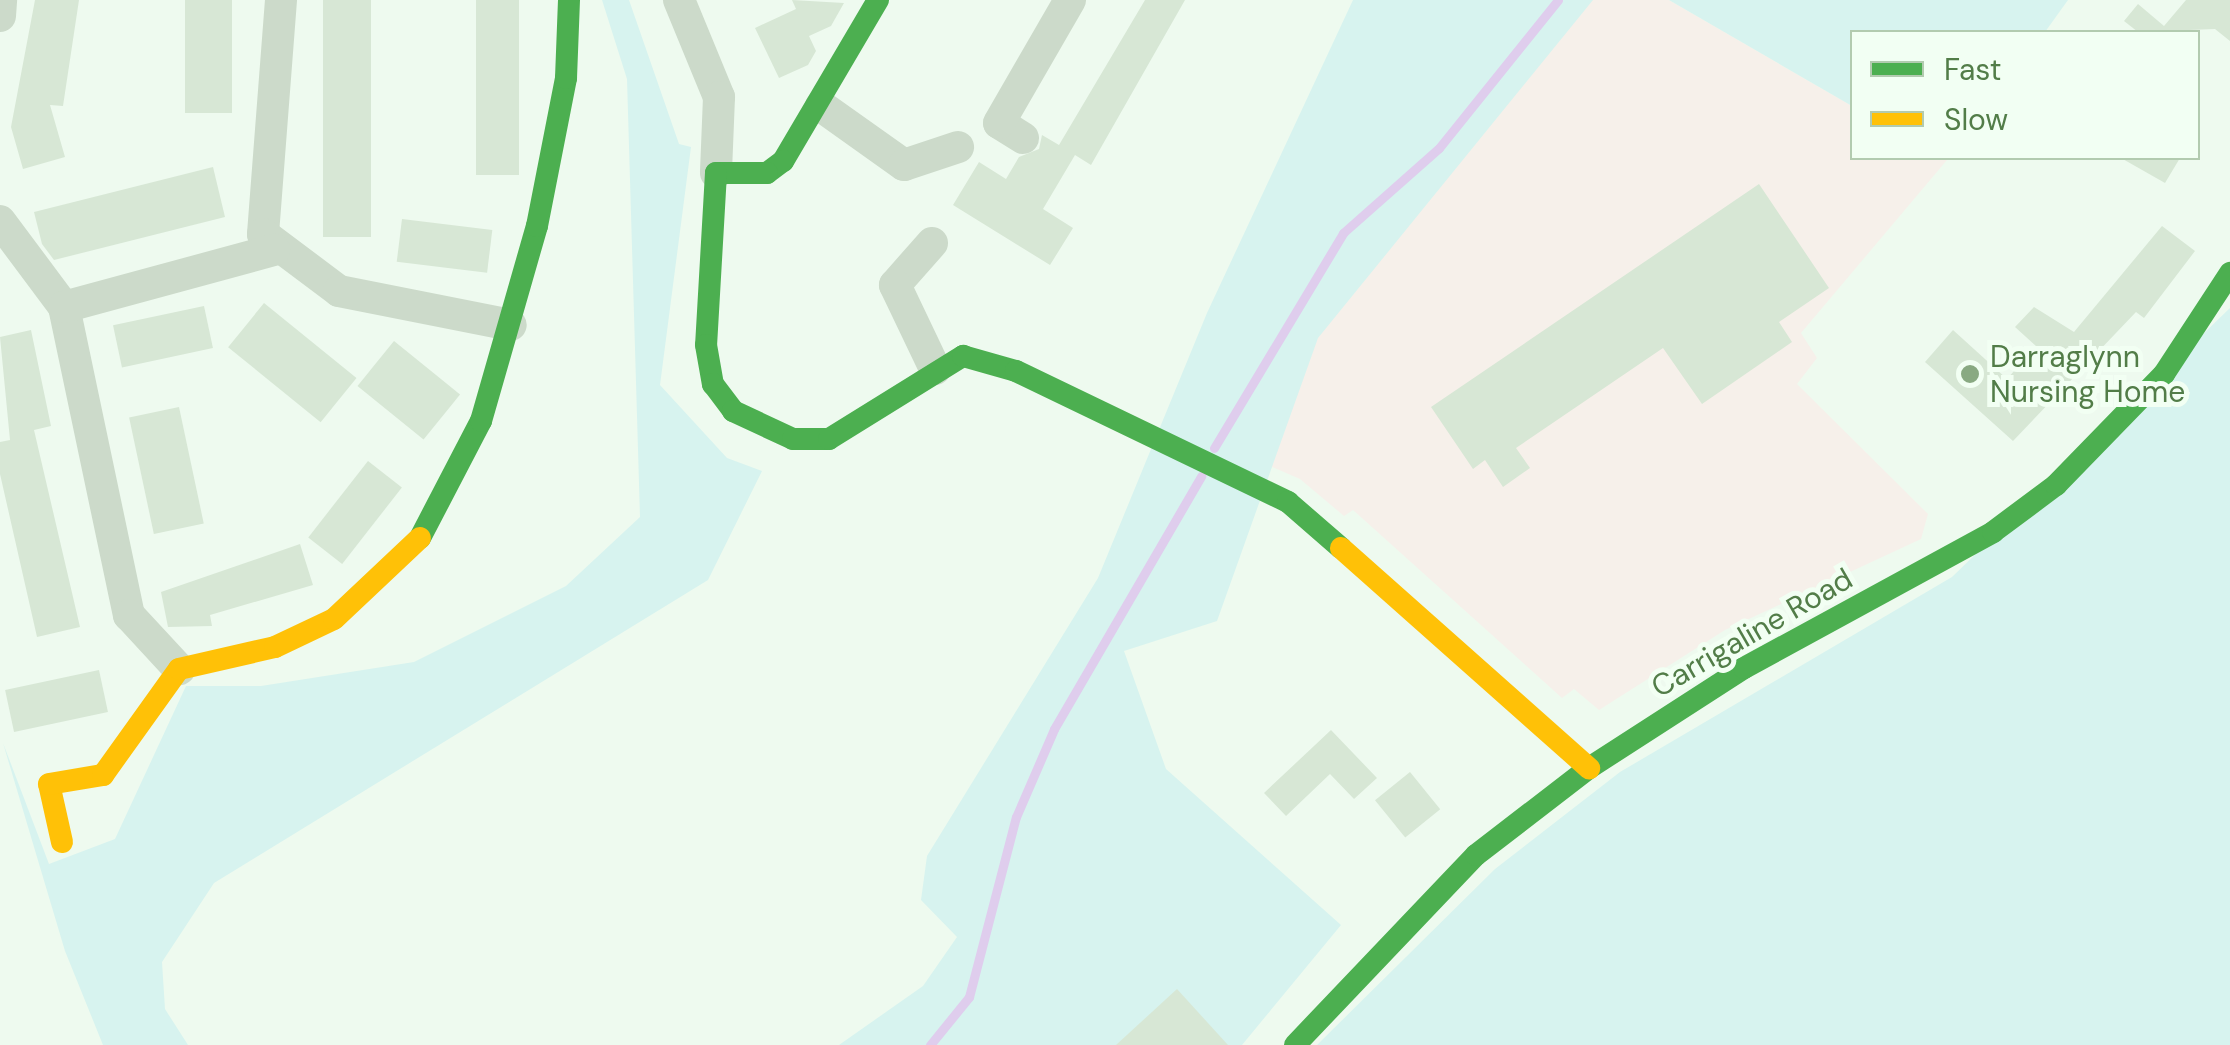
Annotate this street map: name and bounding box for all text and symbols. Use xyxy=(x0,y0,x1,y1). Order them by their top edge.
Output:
legend xyxy=(1850,30,2200,160)
text: Fast xyxy=(1944,50,2002,89)
text: Slow xyxy=(1944,100,2008,139)
place label: Darraglynn Nursing Home xyxy=(1990,339,2185,410)
marker: Darraglynn Nursing Home xyxy=(1959,363,1981,385)
street label: Carrigaline Road xyxy=(1645,561,1859,705)

